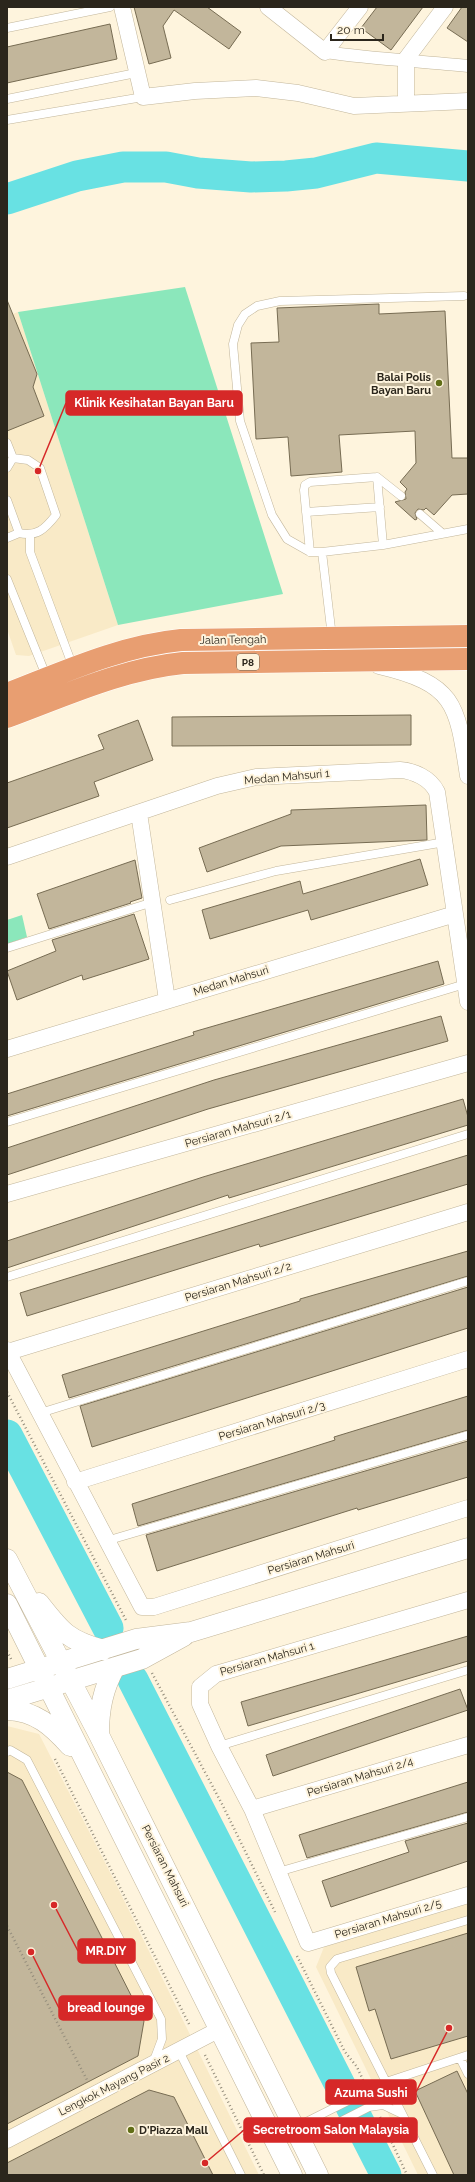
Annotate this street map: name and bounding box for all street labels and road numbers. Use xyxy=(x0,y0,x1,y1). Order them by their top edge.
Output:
street label: Jalan Tengah xyxy=(200,633,266,647)
road number: P8 xyxy=(237,654,259,670)
street label: Medan Mahsuri 1 xyxy=(244,767,331,787)
street label: Medan Mahsuri xyxy=(192,963,270,999)
street label: Persiaran Mahsuri 2/1 xyxy=(184,1108,293,1150)
street label: Persiaran Mahsuri 2/2 xyxy=(183,1260,293,1304)
street label: Persiaran Mahsuri 2/3 xyxy=(217,1399,327,1443)
street label: Persiaran Mahsuri xyxy=(266,1539,356,1577)
street label: Persiaran Mahsuri 1 xyxy=(218,1639,316,1679)
street label: Persiaran Mahsuri 2/4 xyxy=(305,1755,415,1799)
street label: Persiaran Mahsuri xyxy=(139,1823,191,1909)
street label: Persiaran Mahsuri 2/5 xyxy=(333,1897,443,1941)
street label: Lengkok Mayang Pasir 2 xyxy=(56,2051,172,2119)

